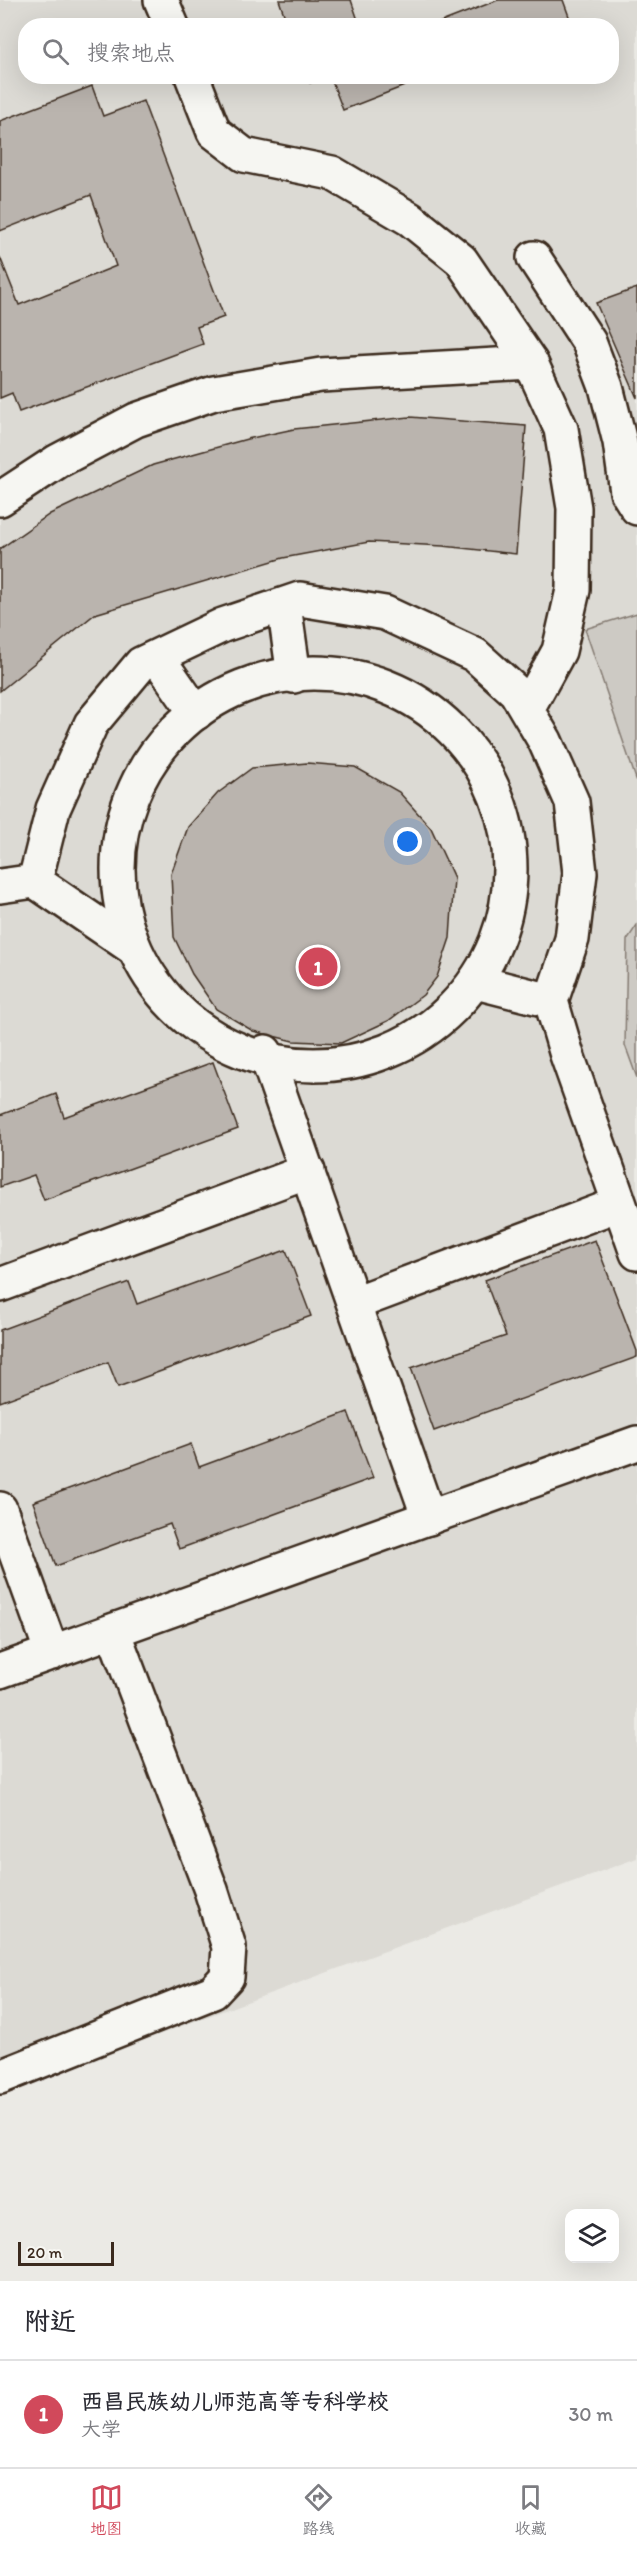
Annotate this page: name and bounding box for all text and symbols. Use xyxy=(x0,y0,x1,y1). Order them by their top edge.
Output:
search box xyxy=(18,18,619,84)
icon: search xyxy=(39,35,72,68)
text: 搜索地点 xyxy=(87,39,175,66)
your location xyxy=(393,827,422,856)
pin: 1 xyxy=(298,944,338,990)
map controls xyxy=(565,2209,619,2263)
button: layers xyxy=(565,2209,619,2263)
scale bar xyxy=(18,2239,114,2266)
text: 20 m xyxy=(27,2243,62,2262)
text: 附近 xyxy=(24,2305,76,2337)
text: 西昌民族幼儿师范高等专科学校 xyxy=(81,2388,389,2415)
text: 1 xyxy=(39,2402,48,2426)
text: 30 m xyxy=(568,2402,613,2426)
text: 大学 xyxy=(81,2417,121,2441)
tab: 地图 xyxy=(90,2481,123,2539)
tab: 路线 xyxy=(302,2481,335,2539)
tab: 收藏 xyxy=(514,2481,547,2539)

